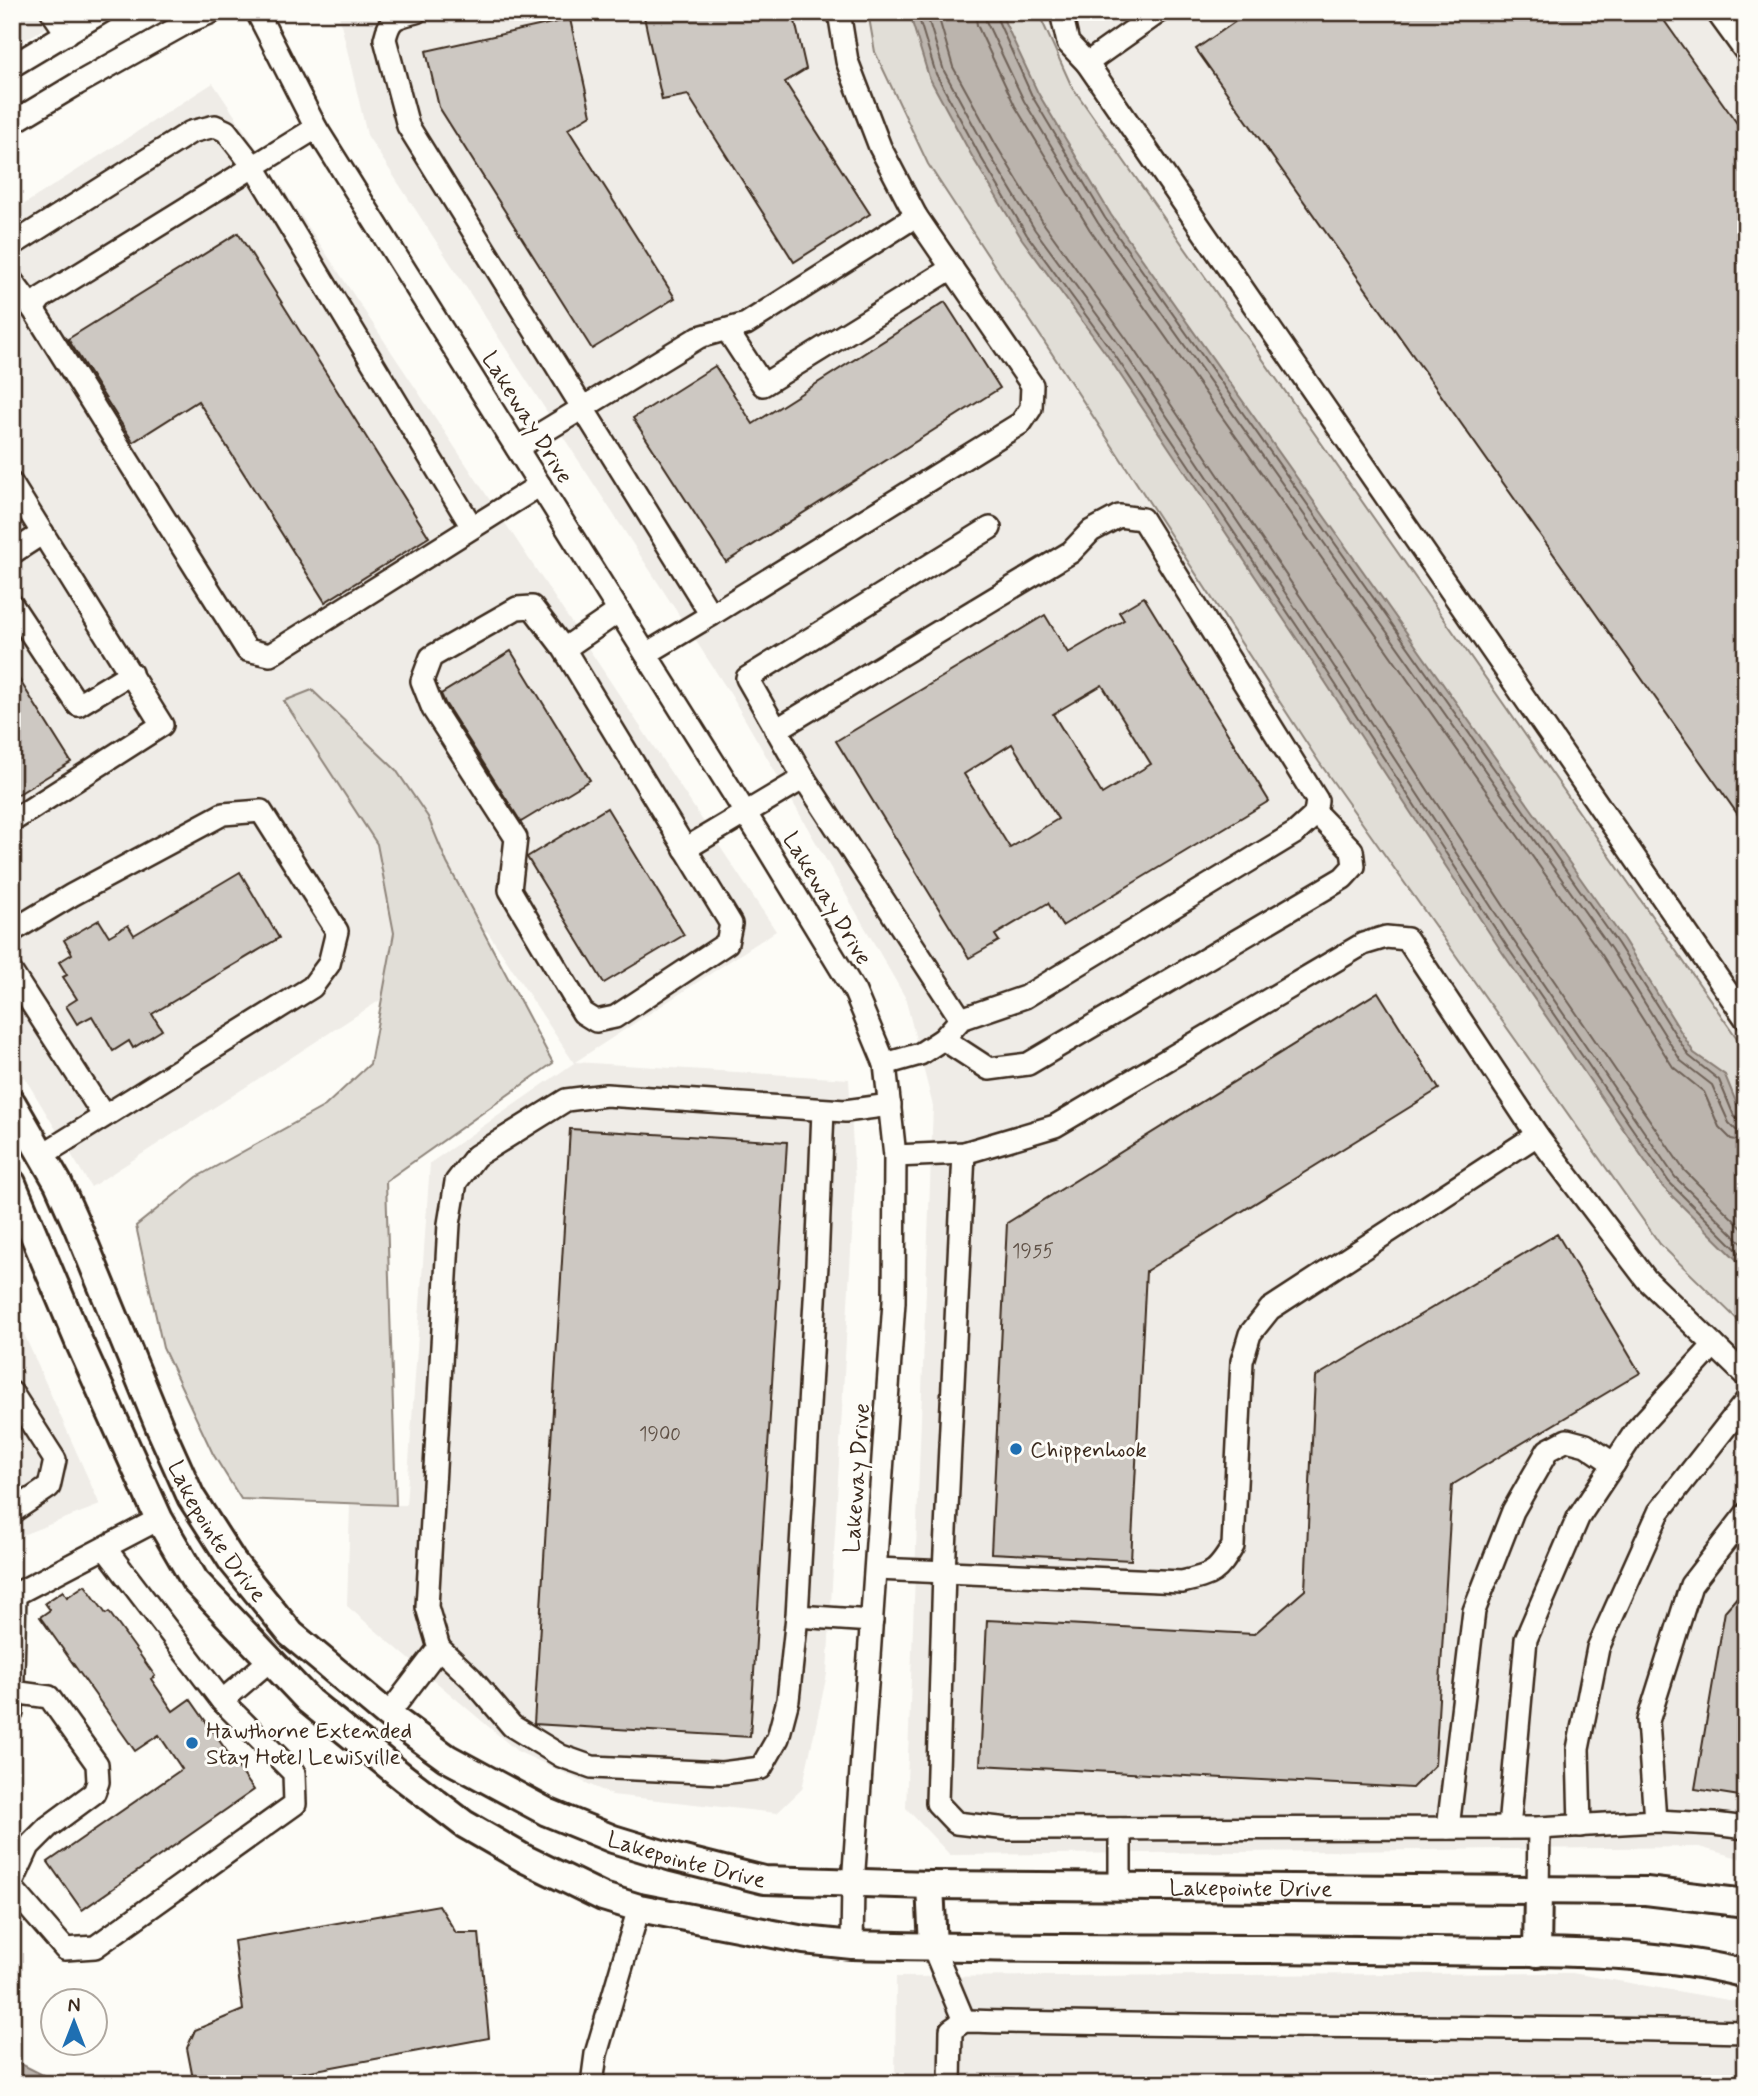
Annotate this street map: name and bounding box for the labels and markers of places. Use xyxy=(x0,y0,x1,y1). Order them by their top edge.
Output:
place label: Chippenhook xyxy=(1030,1436,1147,1466)
marker: Chippenhook xyxy=(1008,1441,1024,1457)
place label: Hawthorne Extended Stay Hotel Lewisville xyxy=(206,1717,412,1773)
marker: Hawthorne Extended Stay Hotel Lewisville xyxy=(184,1735,200,1751)

